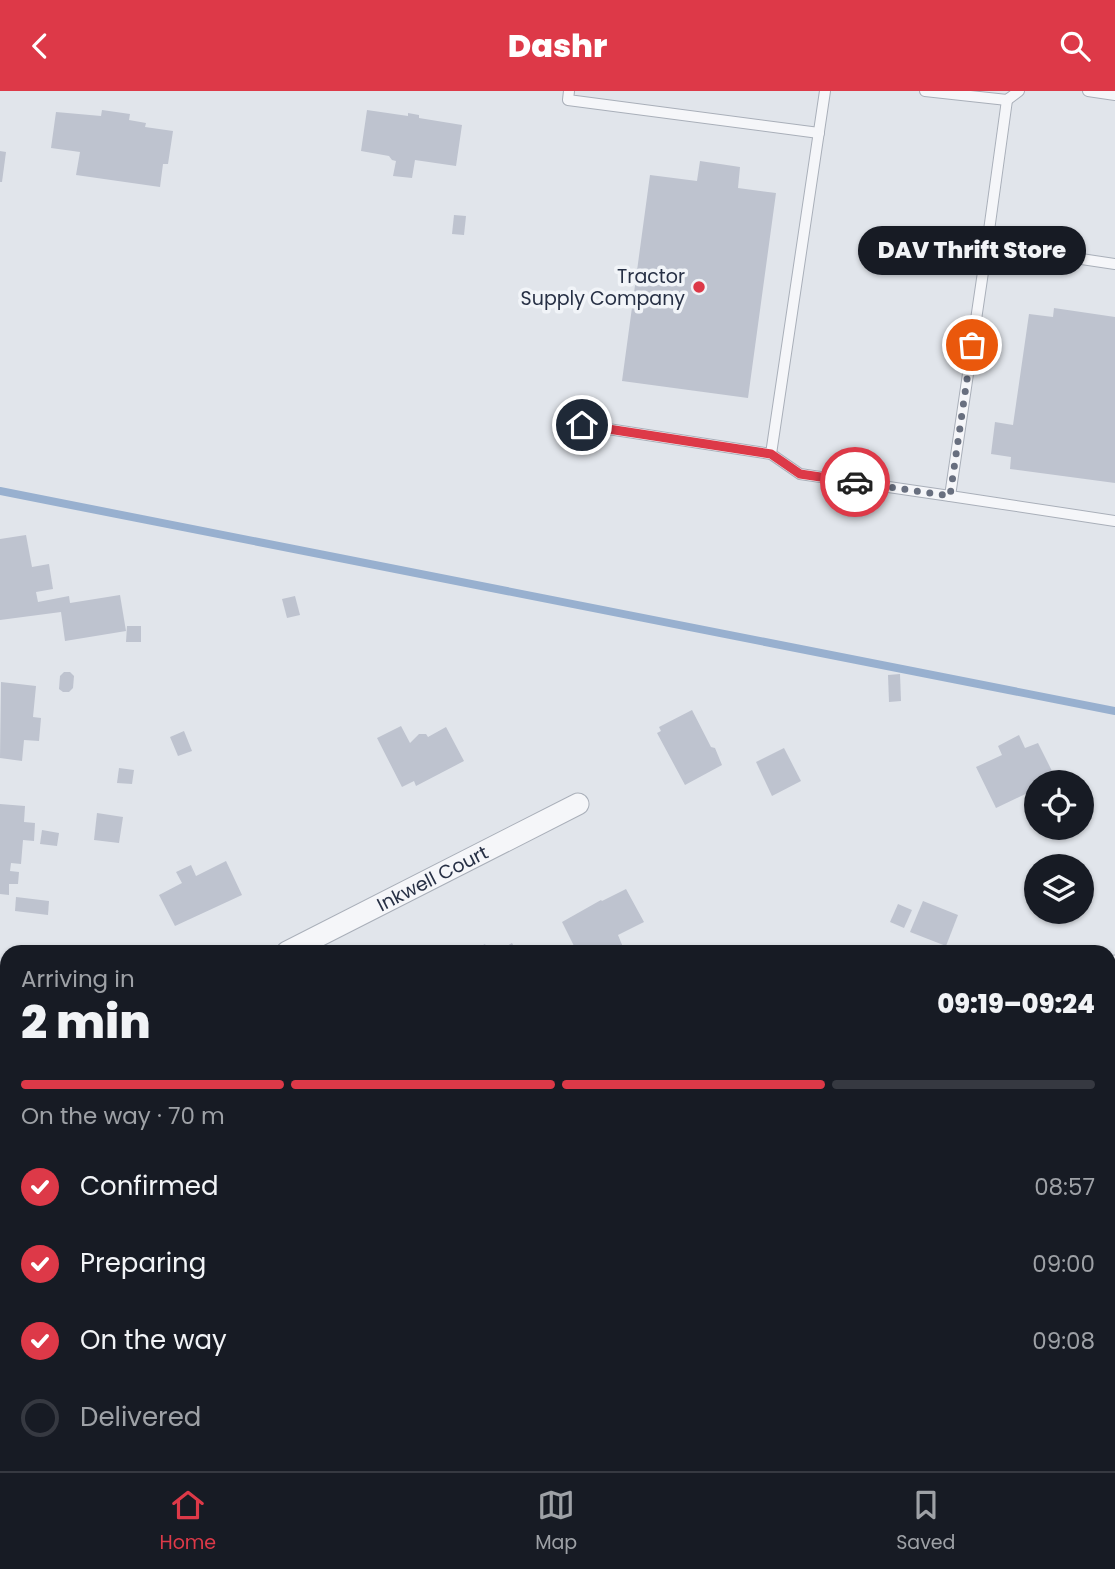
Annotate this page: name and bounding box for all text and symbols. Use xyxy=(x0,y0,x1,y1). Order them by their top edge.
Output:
text: Dashr xyxy=(508,23,607,68)
icon: back xyxy=(21,27,59,65)
icon: search xyxy=(1056,27,1094,65)
callout: DAV Thrift Store xyxy=(858,226,1086,275)
text: DAV Thrift Store xyxy=(878,234,1066,266)
place label: Tractor Supply Company xyxy=(521,263,685,312)
marker: Tractor Supply Company xyxy=(691,279,707,295)
pin xyxy=(942,315,1002,375)
icon: bag xyxy=(953,326,991,364)
pin xyxy=(552,395,612,455)
icon: home xyxy=(563,406,601,444)
courier xyxy=(820,447,890,517)
icon: car xyxy=(836,463,874,501)
map controls xyxy=(1024,770,1094,924)
button: locate xyxy=(1024,770,1094,840)
street label: Inkwell Court xyxy=(372,839,493,918)
button: layers xyxy=(1024,854,1094,924)
text: Arriving in xyxy=(21,963,135,995)
text: 09:19–09:24 xyxy=(937,986,1095,1022)
text: 2 min xyxy=(21,990,151,1054)
text: On the way · 70 m xyxy=(21,1100,225,1132)
icon: check xyxy=(21,1168,59,1206)
text: Confirmed xyxy=(80,1168,218,1204)
text: 08:57 xyxy=(1034,1171,1095,1203)
icon: check xyxy=(21,1245,59,1283)
text: Preparing xyxy=(80,1245,206,1281)
text: 09:00 xyxy=(1032,1248,1095,1280)
icon: check xyxy=(21,1322,59,1360)
text: On the way xyxy=(80,1322,227,1358)
text: 09:08 xyxy=(1032,1325,1095,1357)
text: Delivered xyxy=(80,1399,201,1435)
tab: Home xyxy=(159,1486,216,1557)
tab: Map xyxy=(535,1486,577,1557)
tab: Saved xyxy=(896,1486,955,1557)

